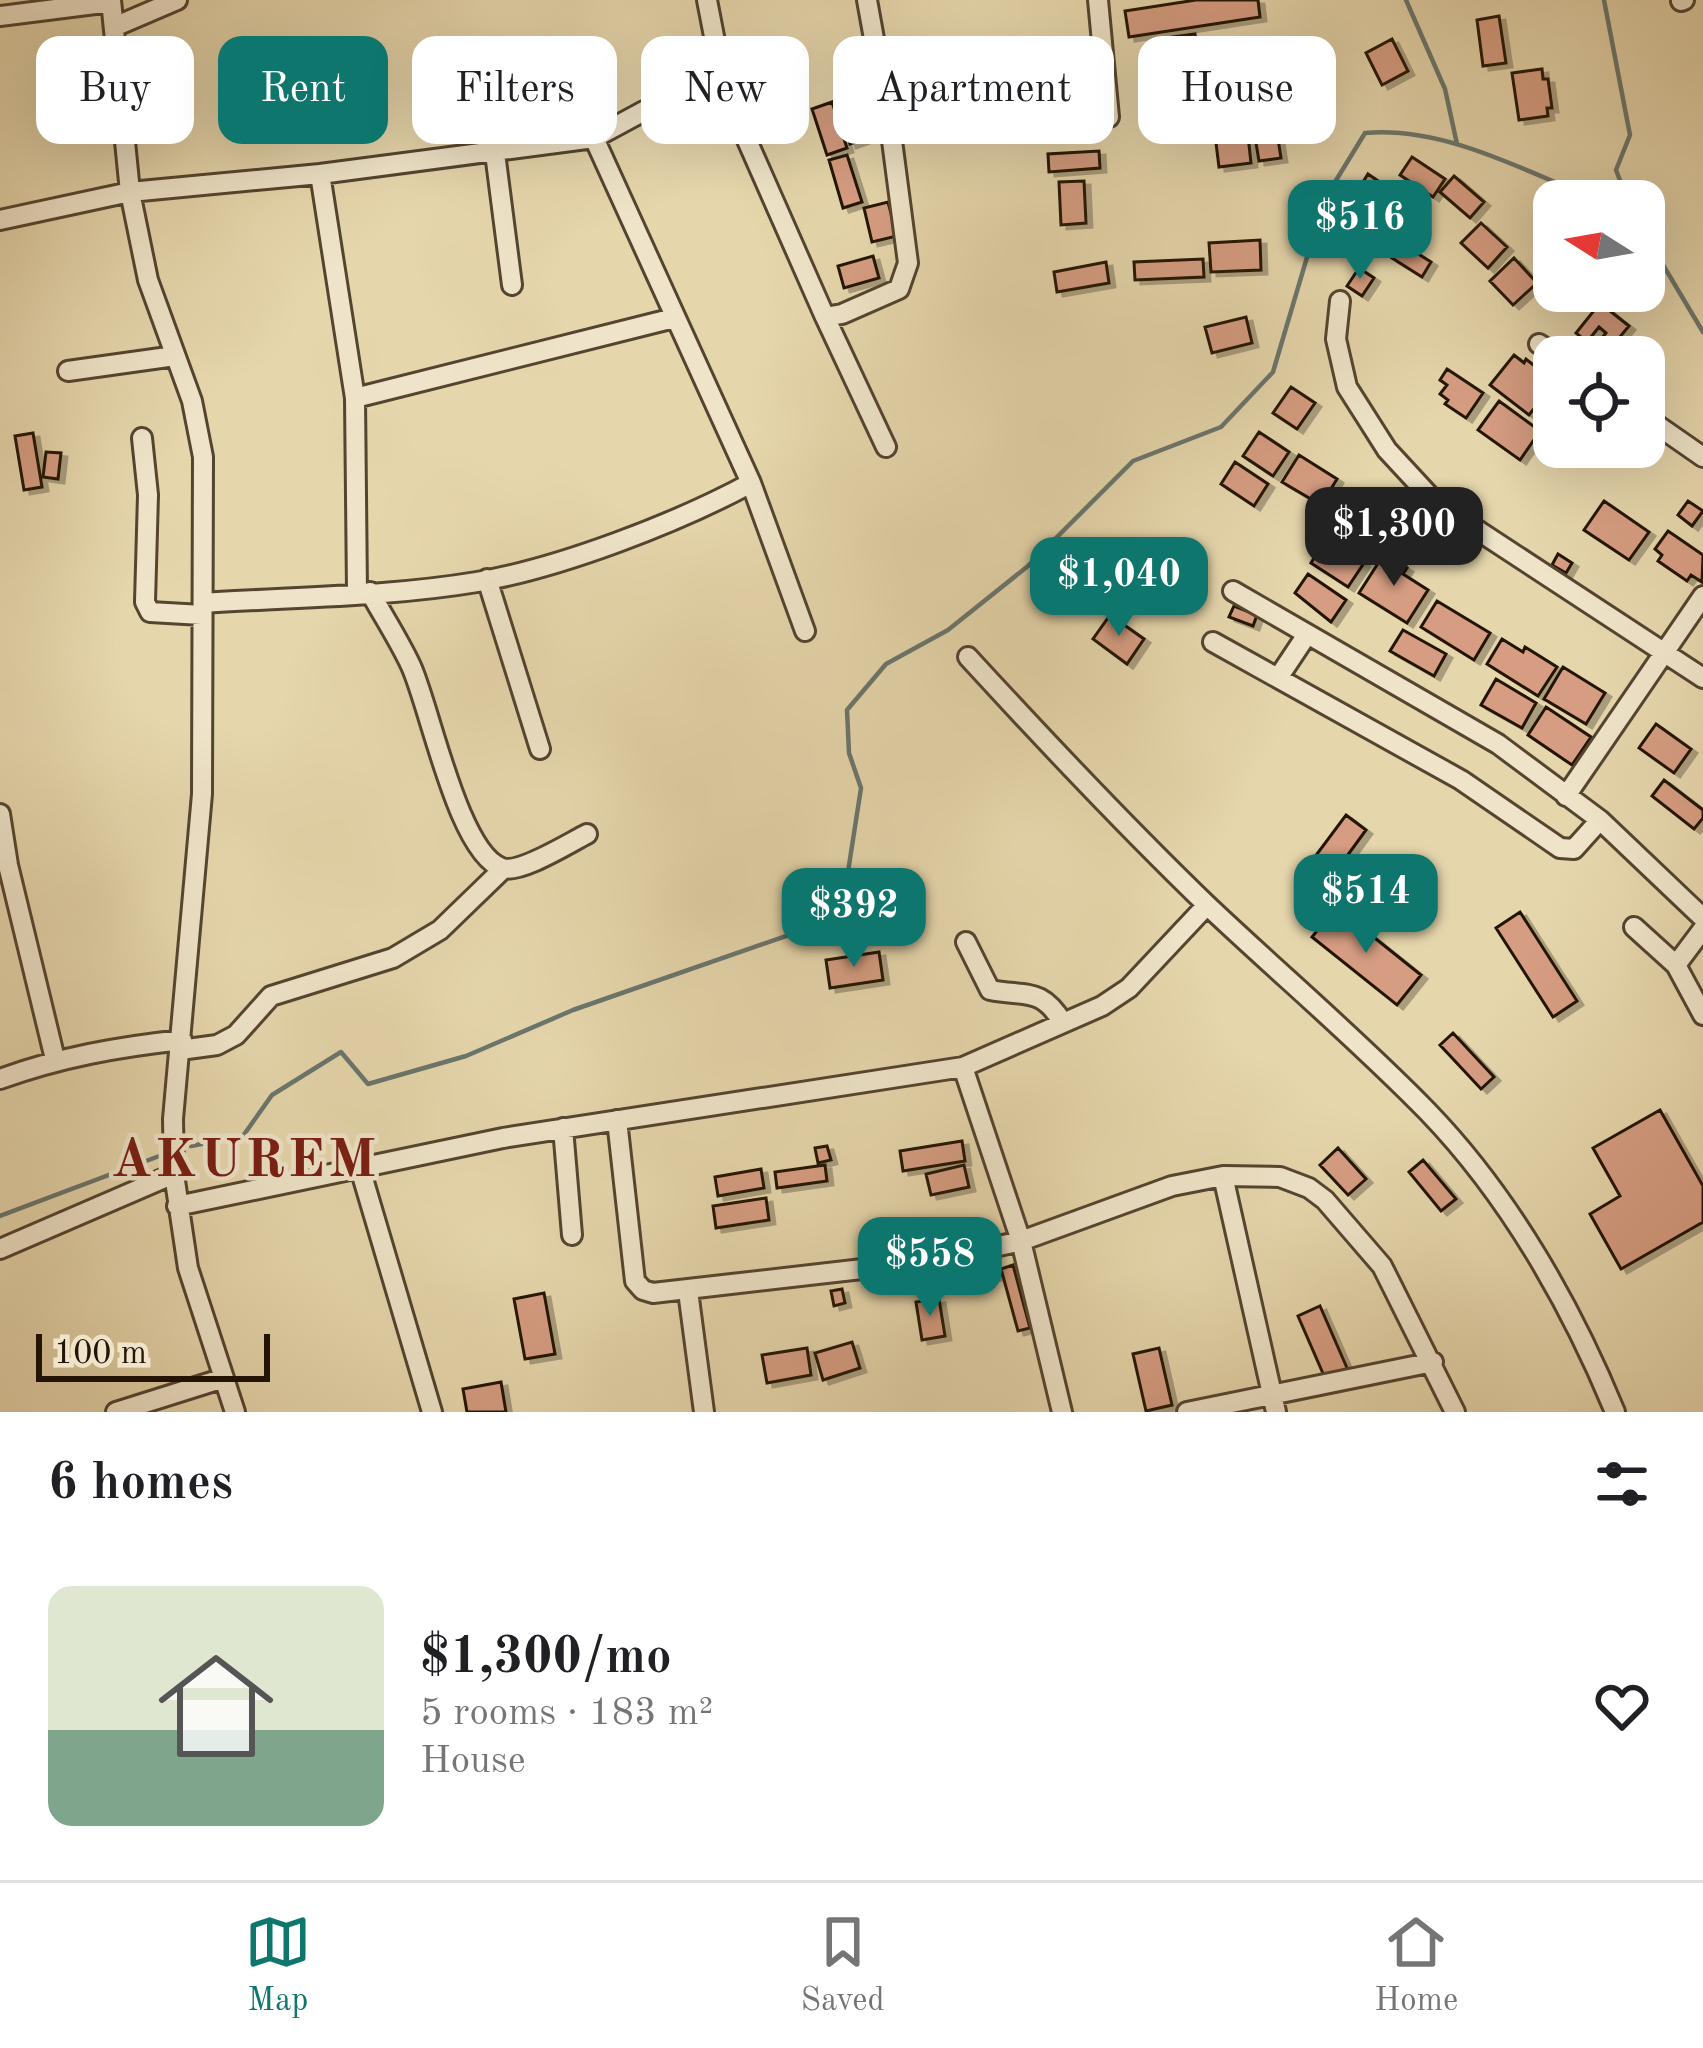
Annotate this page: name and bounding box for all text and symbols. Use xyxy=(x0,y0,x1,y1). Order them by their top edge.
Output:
chip: Buy xyxy=(36,36,194,144)
chip: Rent xyxy=(218,36,388,144)
chip: Filters xyxy=(412,36,617,144)
chip: New xyxy=(641,36,809,144)
chip: Apartment xyxy=(833,36,1114,144)
chip: House xyxy=(1138,36,1336,144)
pin: $516 xyxy=(1289,180,1431,282)
north arrow xyxy=(1533,180,1665,312)
map controls xyxy=(1533,180,1665,468)
text: $516 xyxy=(1315,199,1405,238)
button: locate xyxy=(1533,336,1665,468)
pin: $1,300 xyxy=(1296,487,1492,589)
text: $1,300 xyxy=(1332,506,1456,545)
pin: $1,040 xyxy=(1021,537,1217,639)
text: $1,040 xyxy=(1057,556,1181,595)
pin: $514 xyxy=(1295,854,1437,956)
pin: $392 xyxy=(783,868,925,970)
text: $514 xyxy=(1321,873,1411,912)
text: $392 xyxy=(809,887,899,926)
district label: AKUREM xyxy=(111,1135,379,1189)
pin: $558 xyxy=(859,1217,1001,1319)
text: $558 xyxy=(885,1236,975,1275)
scale bar xyxy=(36,1328,270,1381)
text: 100 m xyxy=(54,1338,147,1371)
icon: filters xyxy=(1589,1451,1655,1517)
text: 6 homes xyxy=(48,1459,233,1510)
text: $1,300/mo xyxy=(420,1633,672,1684)
icon: home xyxy=(144,1634,288,1778)
icon: heart xyxy=(1589,1673,1655,1739)
text: 5 rooms · 183 m² xyxy=(420,1694,713,1733)
text: House xyxy=(420,1742,526,1781)
tab: Map xyxy=(245,1909,311,2022)
tab: Saved xyxy=(801,1909,885,2022)
tab: Home xyxy=(1374,1909,1458,2022)

